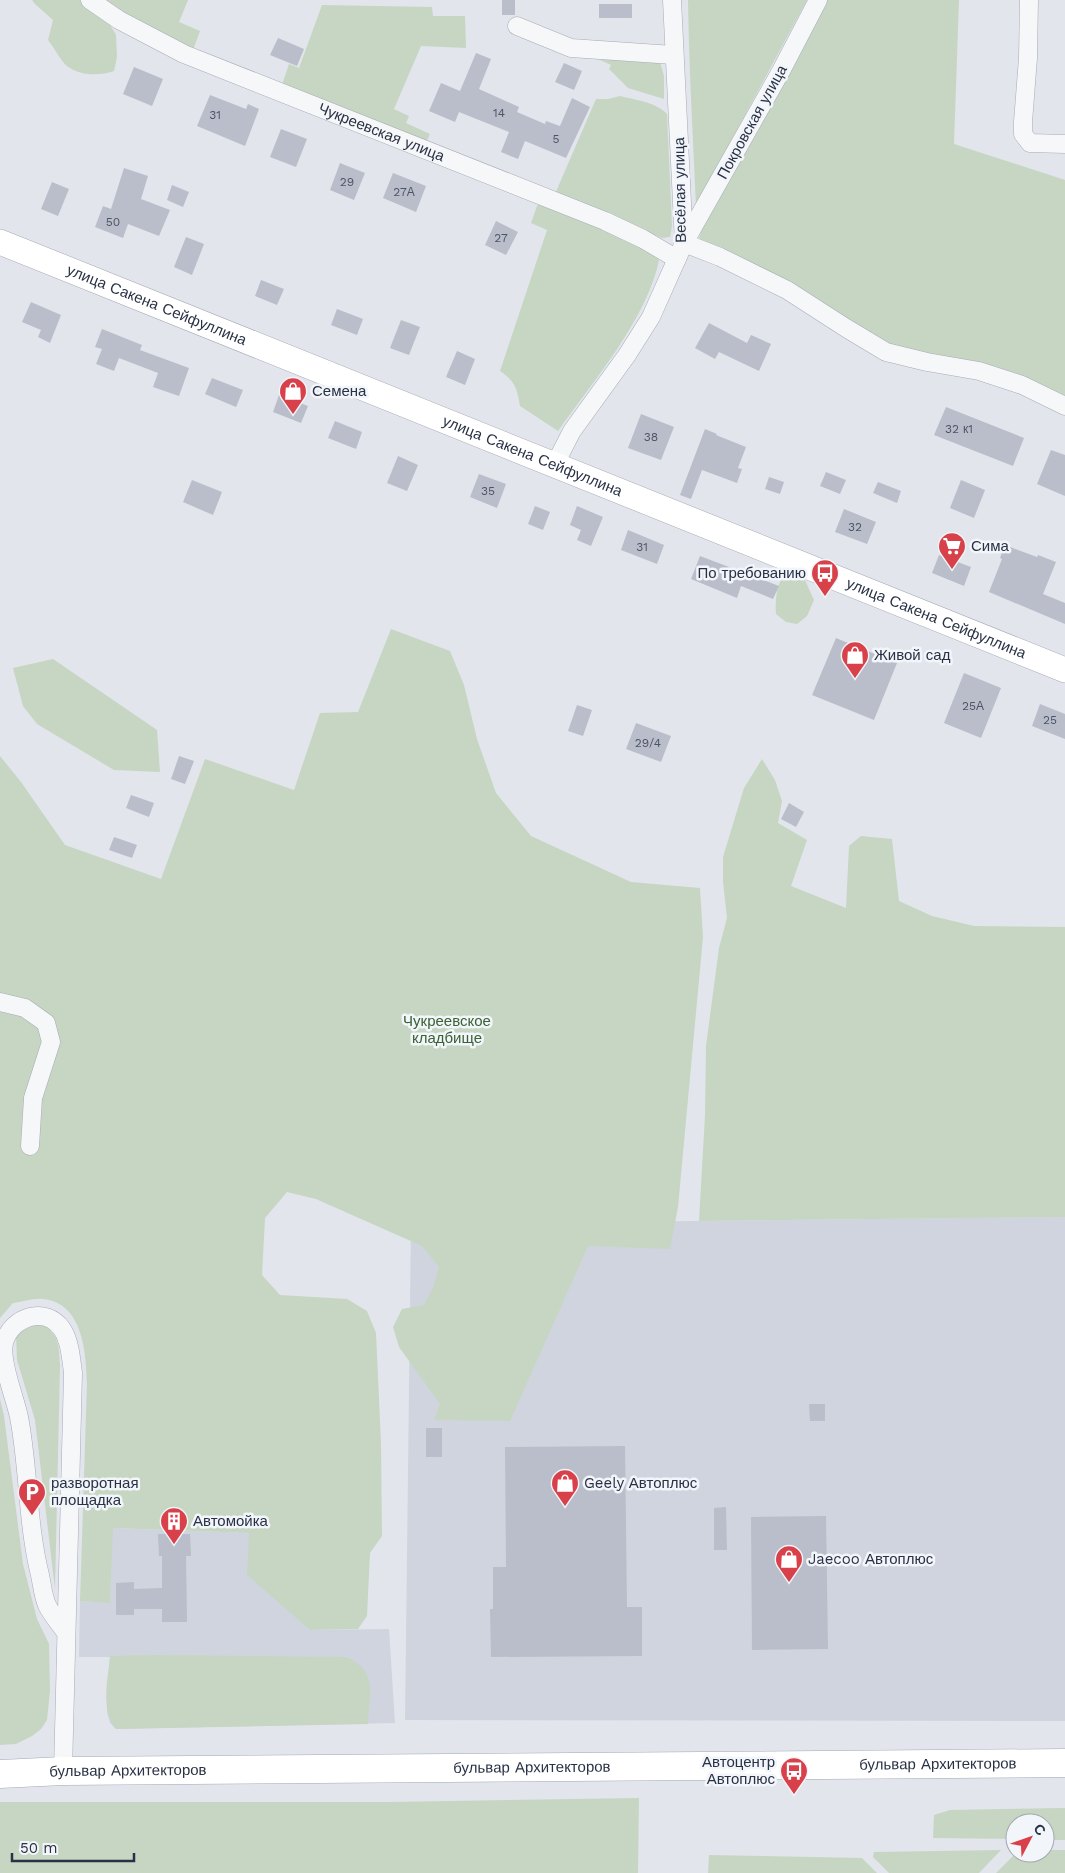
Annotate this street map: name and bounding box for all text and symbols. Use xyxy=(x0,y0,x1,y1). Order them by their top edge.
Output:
street label: Покровская улица xyxy=(713,61,791,182)
street label: Чукреевская улица xyxy=(316,99,448,166)
house number: 14 xyxy=(493,106,505,120)
house number: 31 xyxy=(209,108,221,122)
house number: 5 xyxy=(553,132,560,146)
street label: Весёлая улица xyxy=(670,136,690,243)
house number: 29 xyxy=(340,175,354,189)
house number: 27А xyxy=(393,185,415,199)
house number: 50 xyxy=(106,215,120,229)
house number: 27 xyxy=(494,231,508,245)
street label: улица Сакена Сейфуллина xyxy=(64,261,250,349)
shop icon: Семена xyxy=(278,376,308,415)
place label: Семена xyxy=(312,382,367,400)
street label: улица Сакена Сейфуллина xyxy=(440,412,626,500)
house number: 32 к1 xyxy=(945,422,973,436)
house number: 38 xyxy=(644,430,658,444)
house number: 35 xyxy=(481,484,495,498)
house number: 32 xyxy=(848,520,862,534)
supermarket icon: Сима xyxy=(937,531,967,570)
place label: Сима xyxy=(971,537,1010,555)
house number: 31 xyxy=(636,540,648,554)
bus stop icon: По требованию xyxy=(810,558,840,597)
place label: По требованию xyxy=(697,564,806,582)
street label: улица Сакена Сейфуллина xyxy=(844,574,1029,663)
shop icon: Живой сад xyxy=(840,640,870,679)
place label: Живой сад xyxy=(874,646,951,664)
house number: 25А xyxy=(962,699,984,713)
house number: 25 xyxy=(1043,713,1057,727)
house number: 29/4 xyxy=(635,736,661,750)
park label: Чукреевское кладбище xyxy=(403,1012,491,1047)
shop icon: Geely Автоплюс xyxy=(550,1468,580,1507)
place label: разворотная площадка xyxy=(51,1474,139,1509)
place label: Geely Автоплюс xyxy=(584,1474,698,1492)
parking icon: разворотная площадка xyxy=(17,1477,47,1516)
building icon: Автомойка xyxy=(159,1506,189,1545)
place label: Автомойка xyxy=(193,1512,269,1530)
shop icon: Jaecoo Автоплюс xyxy=(774,1544,804,1583)
place label: Jaecoo Автоплюс xyxy=(808,1550,934,1568)
place label: Автоцентр Автоплюс xyxy=(702,1753,775,1788)
street label: бульвар Архитекторов xyxy=(859,1754,1017,1774)
bus stop icon: Автоцентр Автоплюс xyxy=(779,1756,809,1795)
street label: бульвар Архитекторов xyxy=(453,1758,611,1777)
street label: бульвар Архитекторов xyxy=(49,1761,207,1781)
north arrow xyxy=(1005,1813,1055,1863)
text: С xyxy=(1030,1820,1049,1839)
scale bar xyxy=(12,1830,135,1862)
text: 50 m xyxy=(20,1839,57,1857)

